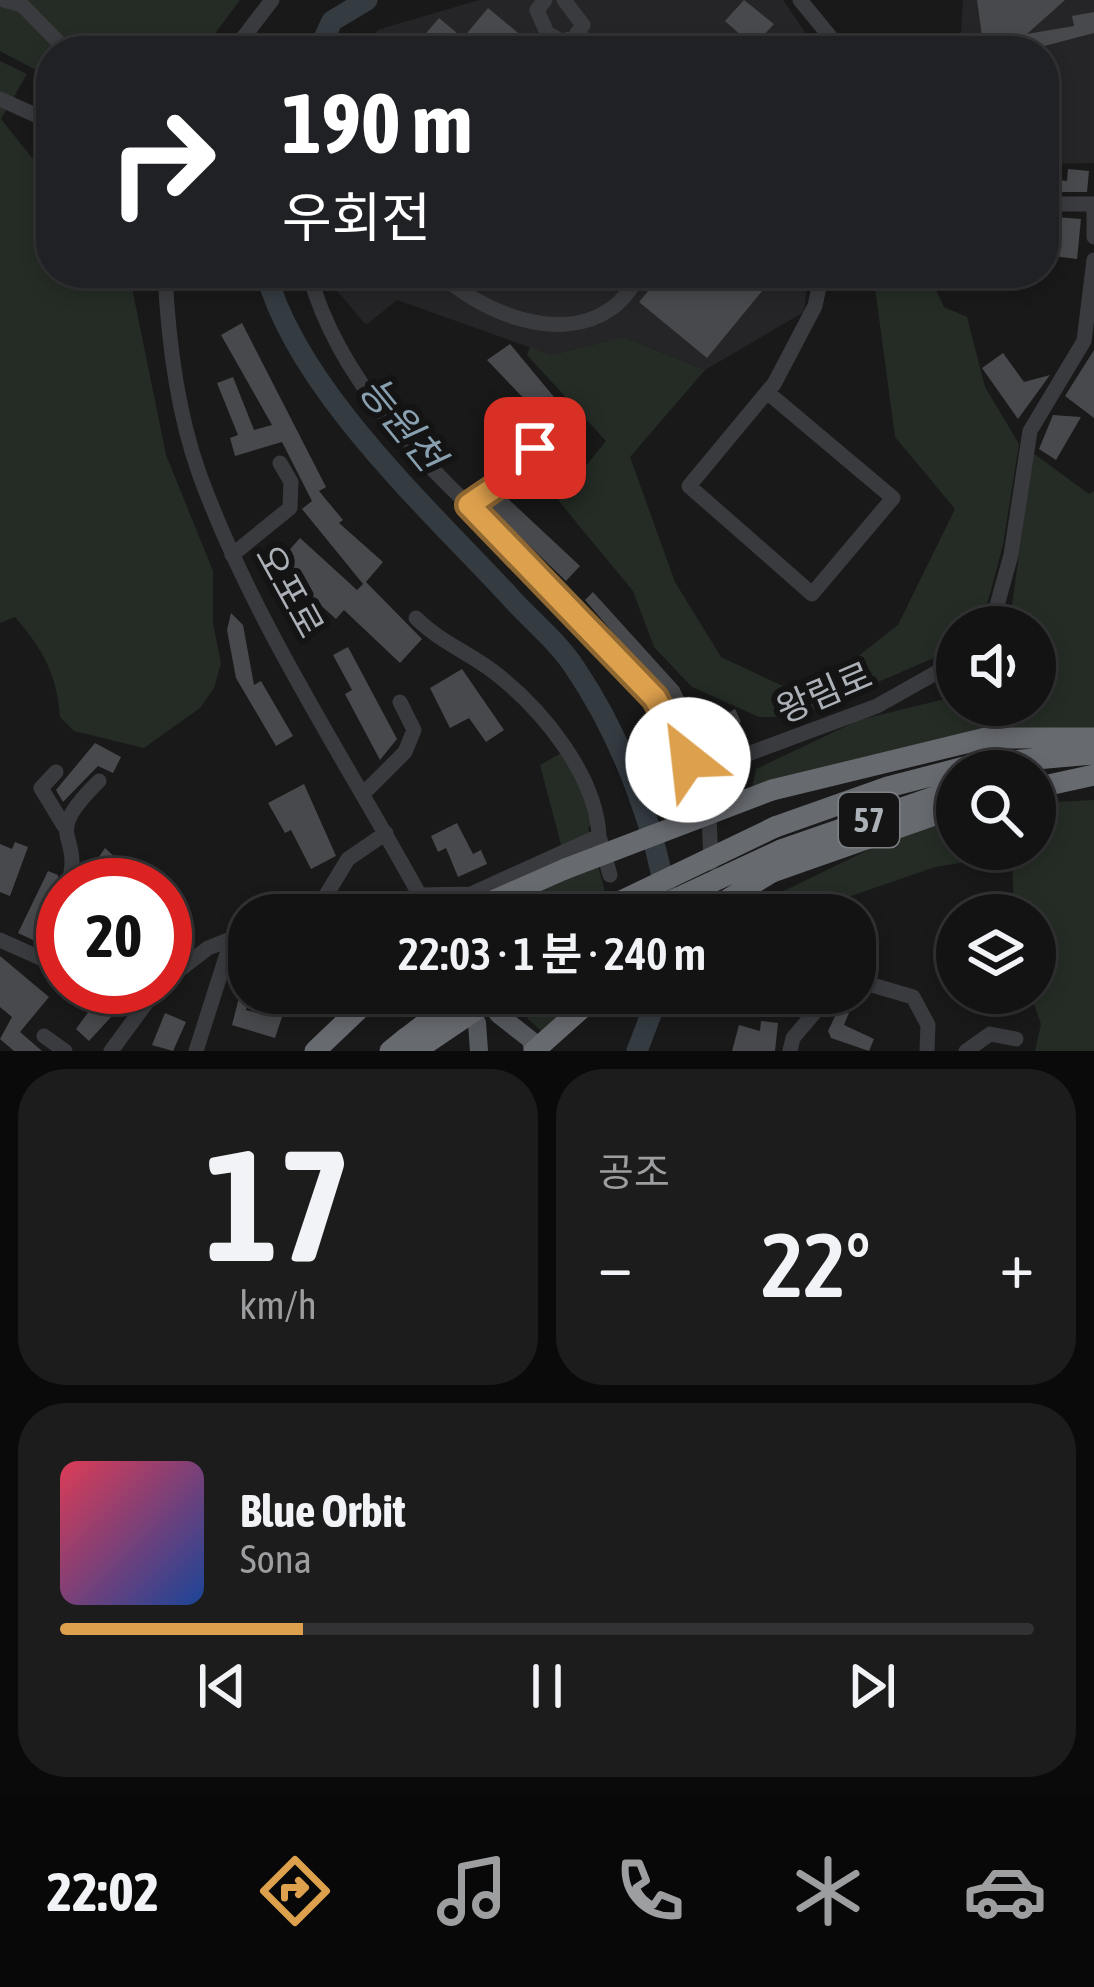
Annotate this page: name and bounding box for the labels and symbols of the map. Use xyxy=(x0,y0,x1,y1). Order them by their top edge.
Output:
water label: 능원천 xyxy=(351,367,456,482)
pin xyxy=(484,397,586,499)
street label: 오포로 xyxy=(248,537,332,645)
street label: 왕림로 xyxy=(770,653,878,731)
position arrow xyxy=(625,697,751,823)
road number: 57 xyxy=(839,793,899,847)
speed limit sign: 20 xyxy=(36,858,192,1014)

